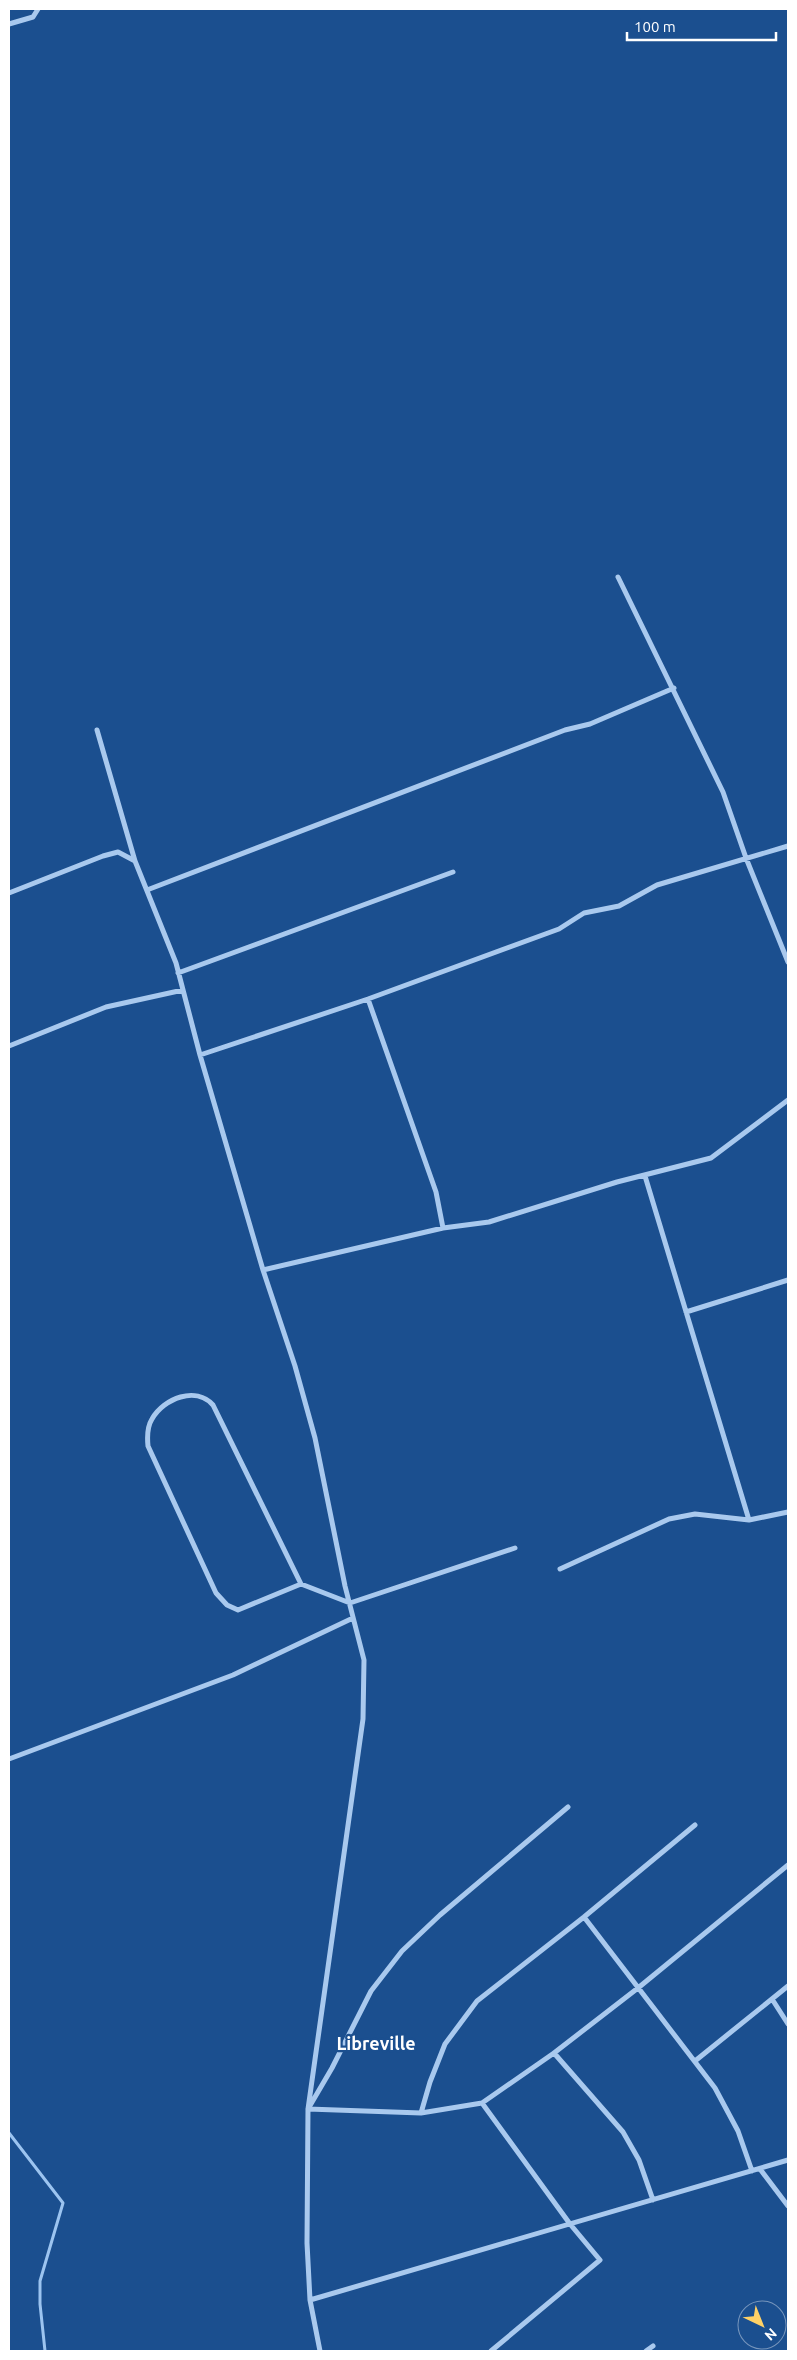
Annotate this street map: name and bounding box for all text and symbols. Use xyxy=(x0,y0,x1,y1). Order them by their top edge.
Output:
scale bar xyxy=(627,10,776,42)
text: 100 m xyxy=(634,18,676,35)
district label: Libreville xyxy=(336,2033,416,2053)
north arrow xyxy=(737,2300,787,2350)
text: N xyxy=(762,2325,780,2344)

